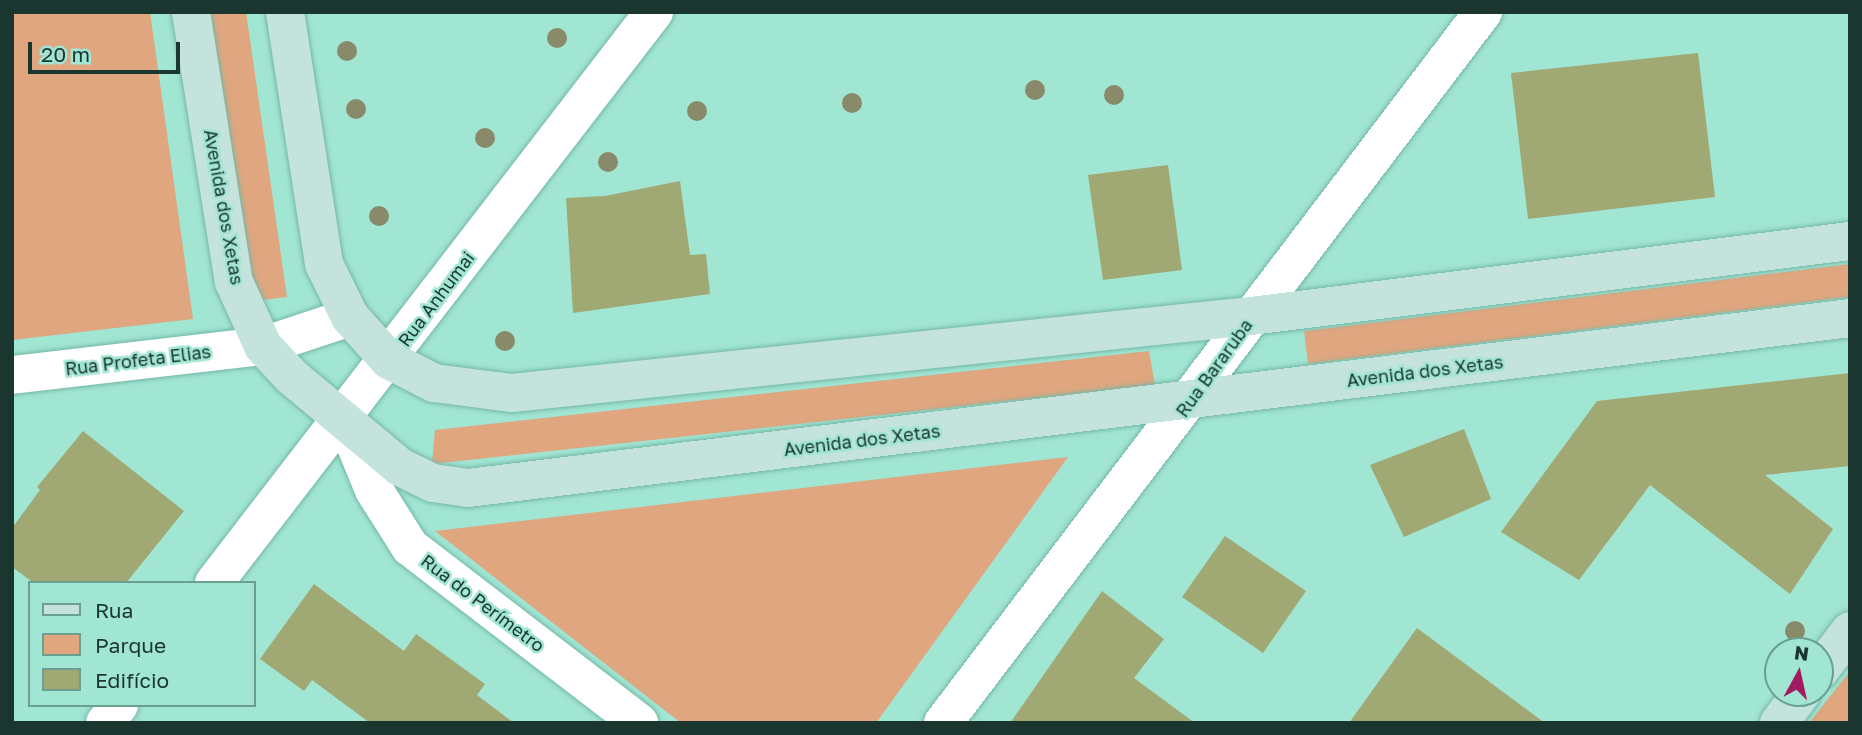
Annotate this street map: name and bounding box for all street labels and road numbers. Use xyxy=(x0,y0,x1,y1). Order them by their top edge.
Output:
street label: Avenida dos Xetas xyxy=(200,128,248,286)
street label: Rua Anhumai xyxy=(393,247,479,351)
street label: Rua Bararuba xyxy=(1171,315,1257,421)
street label: Rua Profeta Elias xyxy=(64,340,212,380)
street label: Avenida dos Xetas xyxy=(1345,351,1505,391)
street label: Avenida dos Xetas xyxy=(782,420,942,460)
street label: Rua do Perímetro xyxy=(417,550,549,656)

